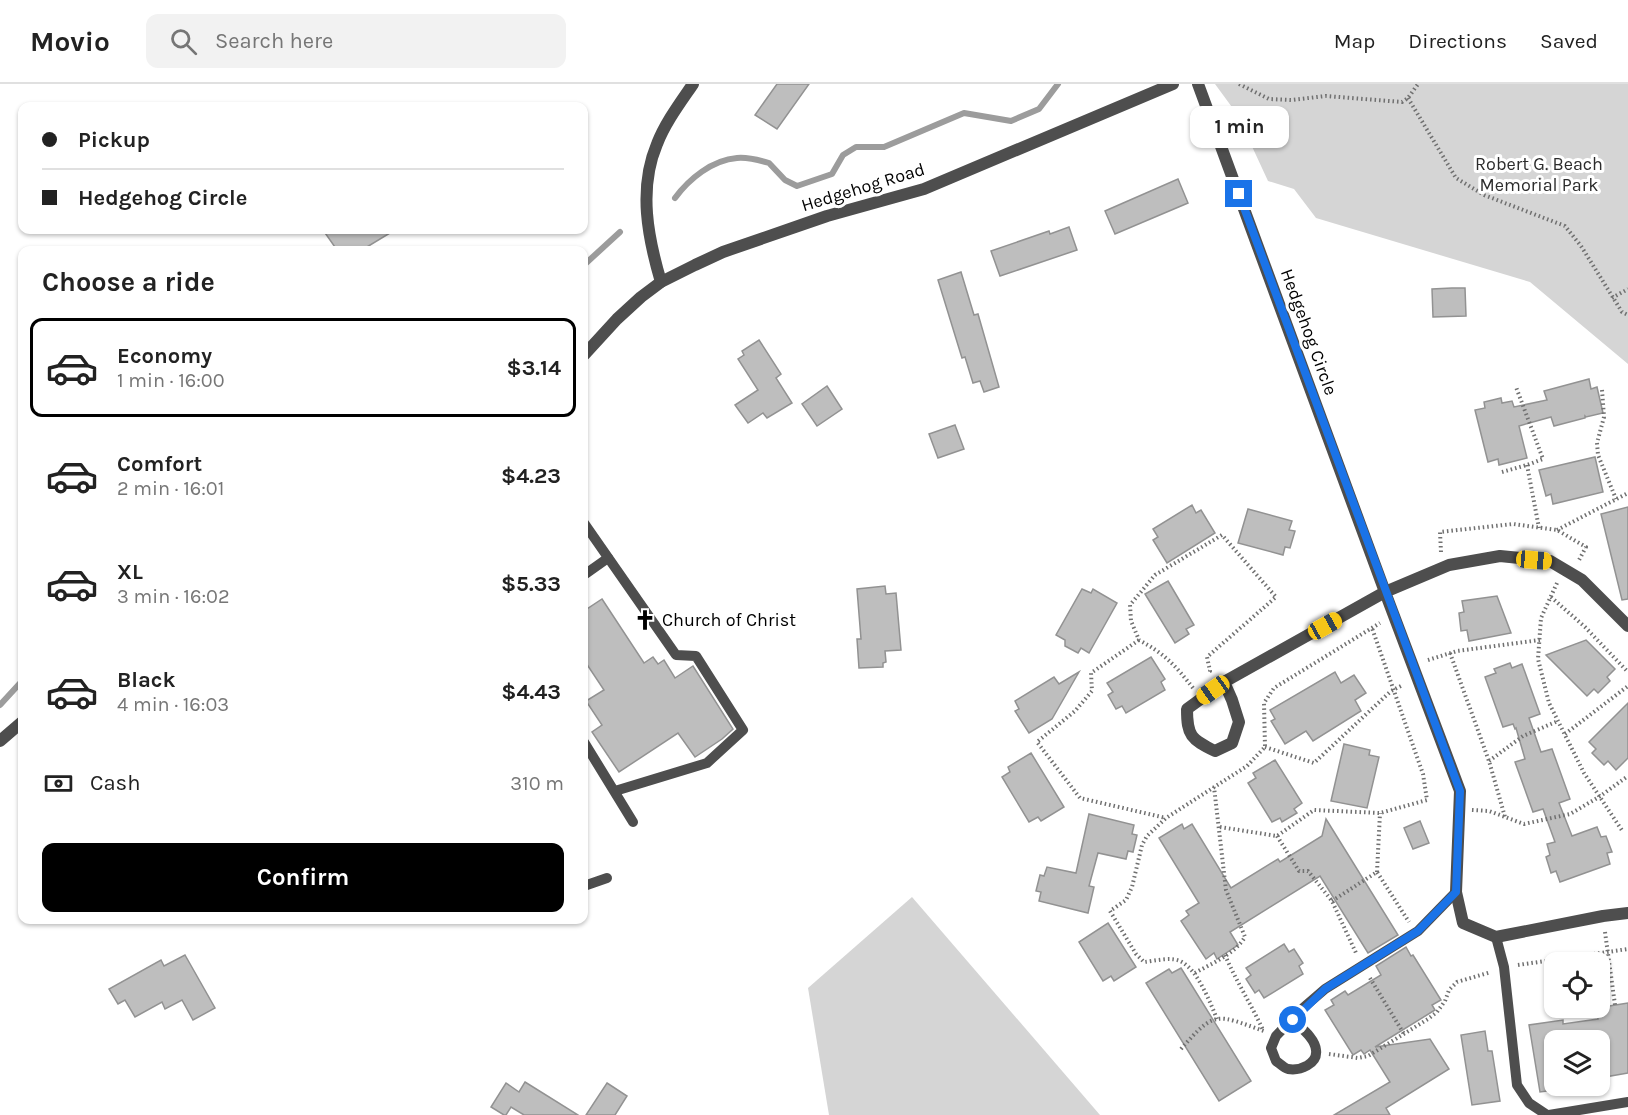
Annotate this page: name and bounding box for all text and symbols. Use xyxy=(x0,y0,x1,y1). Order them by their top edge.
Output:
search box xyxy=(146,14,566,68)
text: Movio xyxy=(30,25,110,58)
icon: search xyxy=(167,25,200,58)
text: Search here xyxy=(215,28,333,54)
text: Map xyxy=(1334,29,1375,53)
text: Directions xyxy=(1408,29,1507,53)
text: Saved xyxy=(1540,29,1598,53)
callout: 1 min xyxy=(1190,107,1288,149)
text: 1 min xyxy=(1214,115,1265,138)
text: Pickup xyxy=(78,127,150,153)
park label: Robert G. Beach Memorial Park xyxy=(1475,153,1603,196)
street label: Hedgehog Road xyxy=(799,158,927,216)
route end xyxy=(1225,180,1252,207)
text: Hedgehog Circle xyxy=(78,185,247,211)
text: Choose a ride xyxy=(42,266,215,298)
street label: Hedgehog Circle xyxy=(1276,266,1342,398)
icon: car xyxy=(45,341,99,395)
text: Economy xyxy=(117,343,212,369)
text: $3.14 xyxy=(506,355,561,381)
text: 1 min · 16:00 xyxy=(117,369,225,392)
icon: car xyxy=(45,449,99,503)
text: Comfort xyxy=(117,451,202,477)
text: $4.23 xyxy=(501,463,561,489)
text: 2 min · 16:01 xyxy=(117,477,224,500)
car xyxy=(1515,549,1553,571)
icon: car xyxy=(45,557,99,611)
text: XL xyxy=(117,559,143,585)
text: $5.33 xyxy=(501,571,561,597)
text: 3 min · 16:02 xyxy=(117,585,230,608)
church icon: Church of Christ xyxy=(633,608,657,632)
place label: Church of Christ xyxy=(662,609,796,631)
car xyxy=(1305,609,1345,643)
icon: car xyxy=(45,665,99,719)
text: Black xyxy=(117,667,176,693)
car xyxy=(1193,672,1233,708)
text: $4.43 xyxy=(501,679,561,705)
text: 4 min · 16:03 xyxy=(117,693,229,716)
icon: cash xyxy=(42,767,75,800)
text: Cash xyxy=(90,770,140,796)
text: 310 m xyxy=(510,772,564,795)
button: Confirm xyxy=(42,843,564,912)
map controls xyxy=(1544,952,1610,1096)
button: locate xyxy=(1544,952,1610,1018)
route start xyxy=(1279,1006,1306,1033)
button: layers xyxy=(1544,1030,1610,1096)

